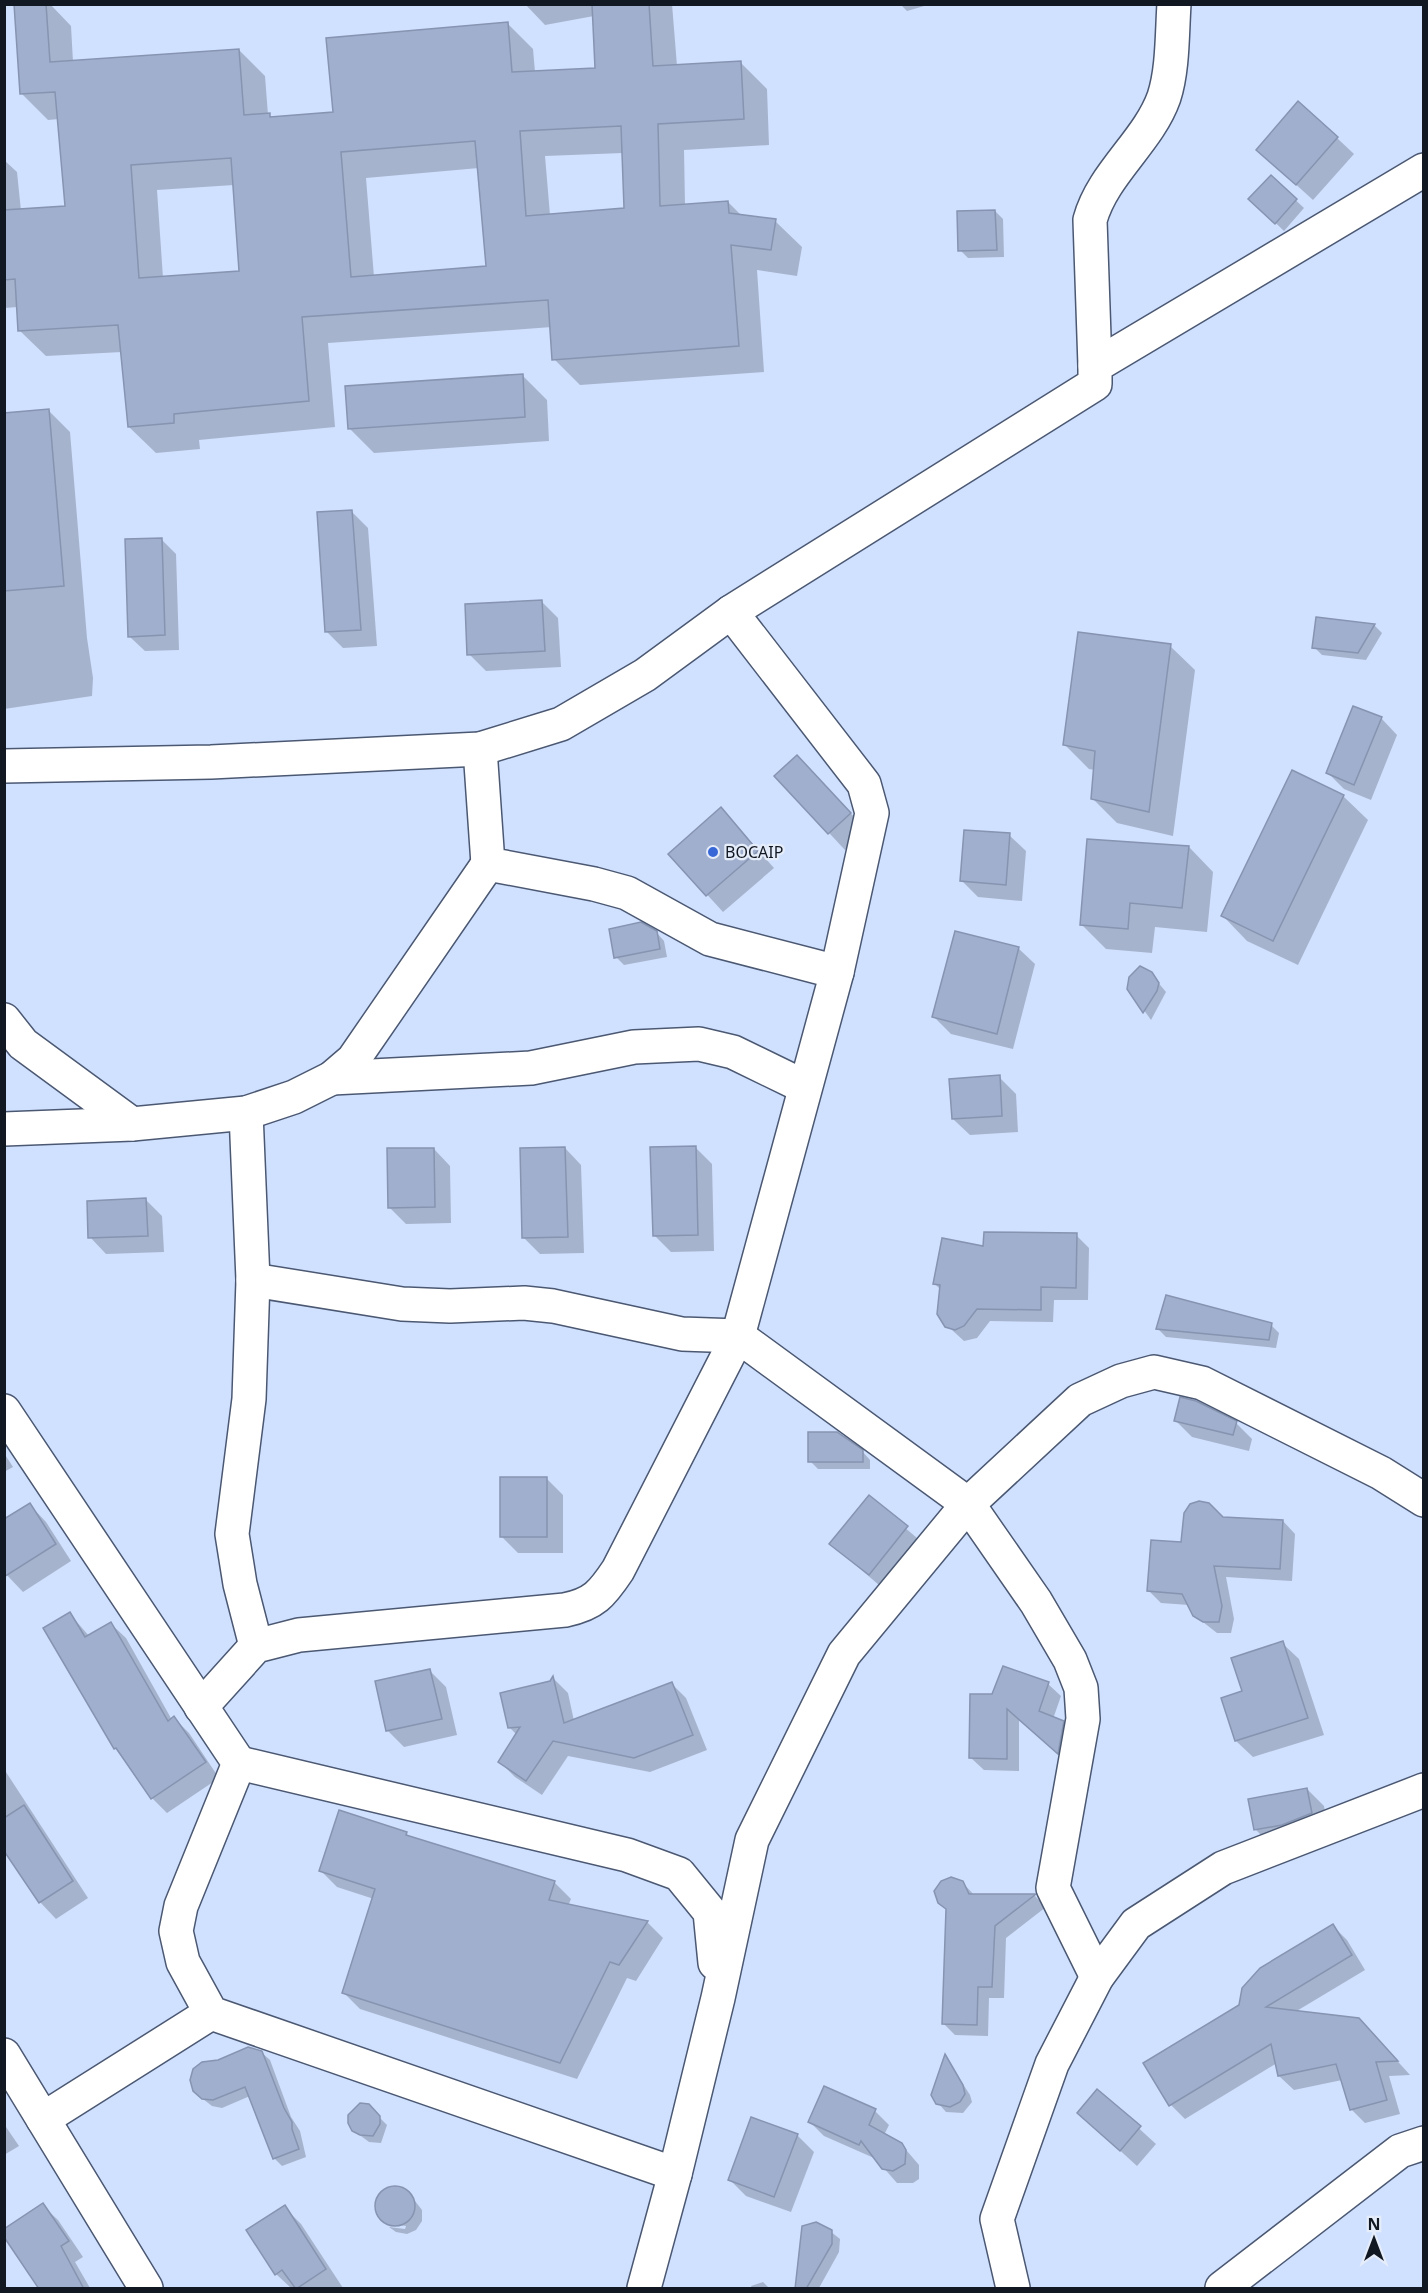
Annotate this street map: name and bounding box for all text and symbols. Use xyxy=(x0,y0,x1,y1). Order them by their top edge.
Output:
place label: BOCAIP xyxy=(725,841,783,863)
marker: BOCAIP xyxy=(706,845,720,859)
north arrow xyxy=(1344,2209,1404,2269)
text: N xyxy=(1367,2213,1381,2235)

